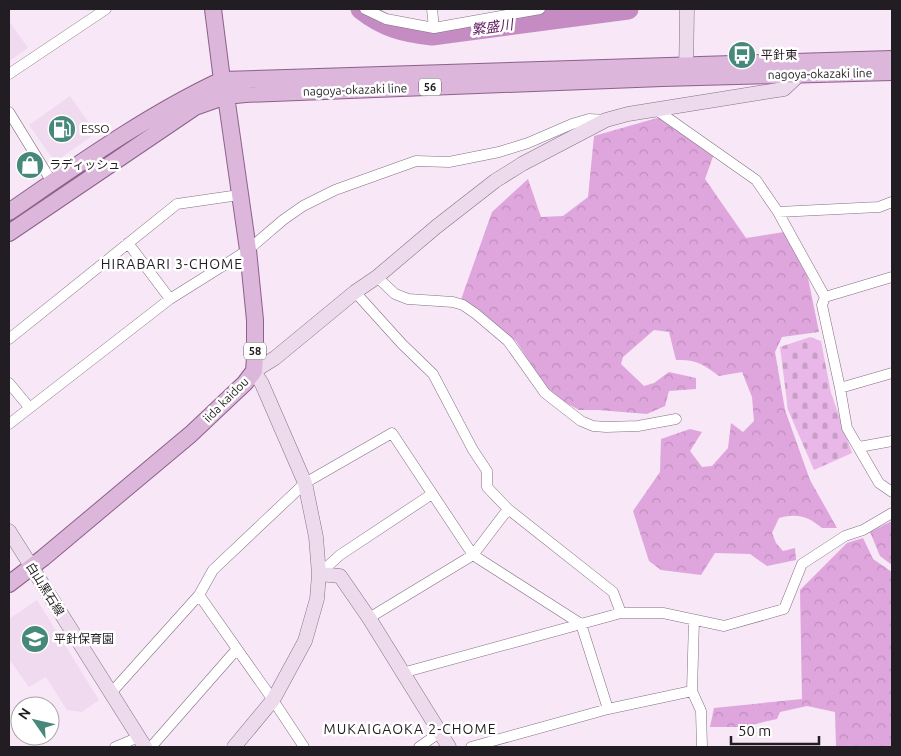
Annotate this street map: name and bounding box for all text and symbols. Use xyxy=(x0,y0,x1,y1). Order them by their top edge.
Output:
water label: 繁盛川 xyxy=(470,16,516,38)
bus stop icon: 平針東 xyxy=(727,40,757,70)
place label: 平針東 xyxy=(761,48,797,61)
street label: nagoya-okazaki line xyxy=(768,66,872,81)
road number: 56 xyxy=(419,78,441,95)
street label: nagoya-okazaki line xyxy=(303,81,407,98)
fuel station icon: ESSO xyxy=(47,114,77,144)
place label: ESSO xyxy=(81,122,110,135)
shop icon: ラディッシュ xyxy=(15,150,45,180)
place label: ラディッシュ xyxy=(49,158,120,171)
district label: HIRABARI 3-CHOME xyxy=(101,256,243,272)
road number: 58 xyxy=(244,342,266,360)
street label: iida kaidou xyxy=(201,375,251,425)
street label: 白山黒石線 xyxy=(24,560,67,618)
school or university icon: 平針保育園 xyxy=(20,624,50,654)
place label: 平針保育園 xyxy=(54,632,114,645)
north arrow xyxy=(10,696,60,746)
text: N xyxy=(15,705,34,723)
scale bar xyxy=(731,714,818,746)
district label: MUKAIGAOKA 2-CHOME xyxy=(324,721,497,737)
text: 50 m xyxy=(738,722,771,739)

